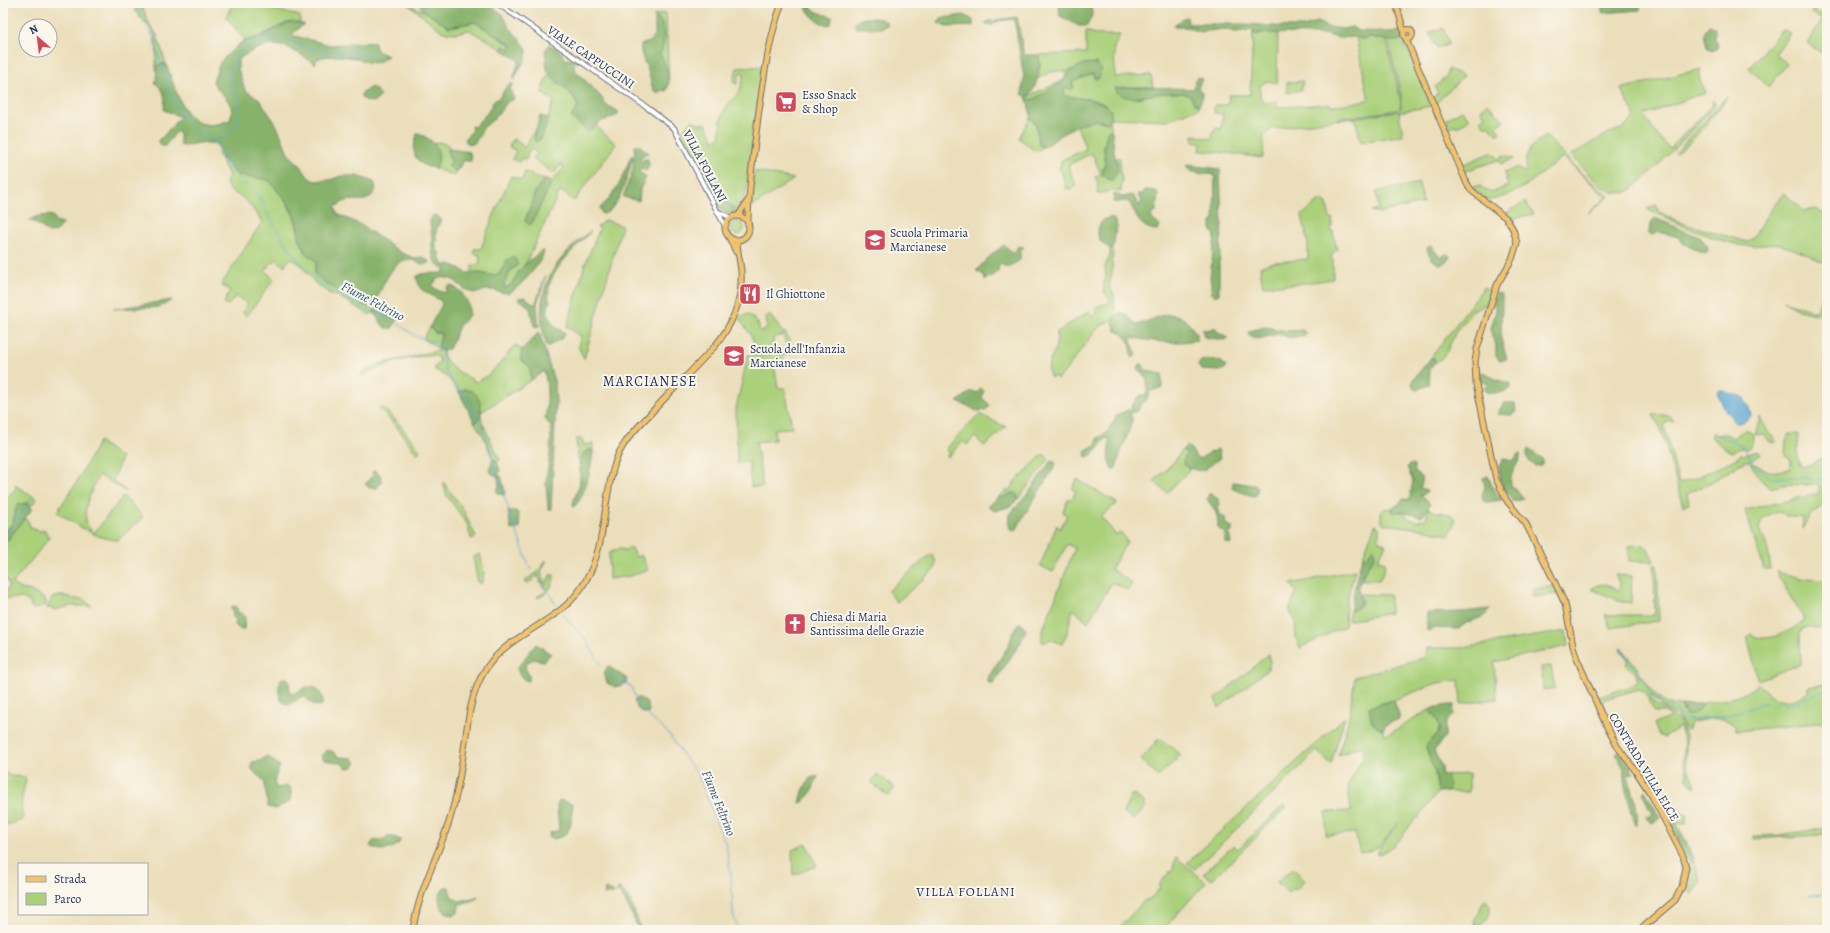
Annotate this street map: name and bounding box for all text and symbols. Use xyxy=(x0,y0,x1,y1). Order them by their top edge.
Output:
north arrow xyxy=(18,18,58,58)
text: N xyxy=(26,21,41,38)
street label: VIALE CAPPUCCINI xyxy=(543,21,638,92)
place label: Esso Snack & Shop xyxy=(802,87,857,117)
supermarket icon: Esso Snack & Shop xyxy=(773,89,799,115)
street label: VILLA FOLLANI xyxy=(679,126,731,205)
place label: Scuola Primaria Marcianese xyxy=(890,225,969,255)
school or university icon: Scuola Primaria Marcianese xyxy=(862,227,888,253)
water label: Fiume Feltrino xyxy=(338,277,408,325)
restaurant icon: Il Ghiottone xyxy=(737,281,763,307)
place label: Il Ghiottone xyxy=(766,286,825,302)
place label: Scuola dell'Infanzia Marcianese xyxy=(750,341,846,371)
school or university icon: Scuola dell'Infanzia Marcianese xyxy=(721,343,747,369)
district label: MARCIANESE xyxy=(603,372,697,391)
place label: Chiesa di Maria Santissima delle Grazie xyxy=(810,609,924,639)
church icon: Chiesa di Maria Santissima delle Grazie xyxy=(782,611,808,637)
street label: CONTRADA VILLA ELCE xyxy=(1605,710,1683,824)
water label: Fiume Feltrino xyxy=(698,768,740,838)
legend xyxy=(18,863,148,915)
text: Strada xyxy=(54,871,87,887)
district label: VILLA FOLLANI xyxy=(915,883,1016,900)
text: Parco xyxy=(54,891,81,907)

